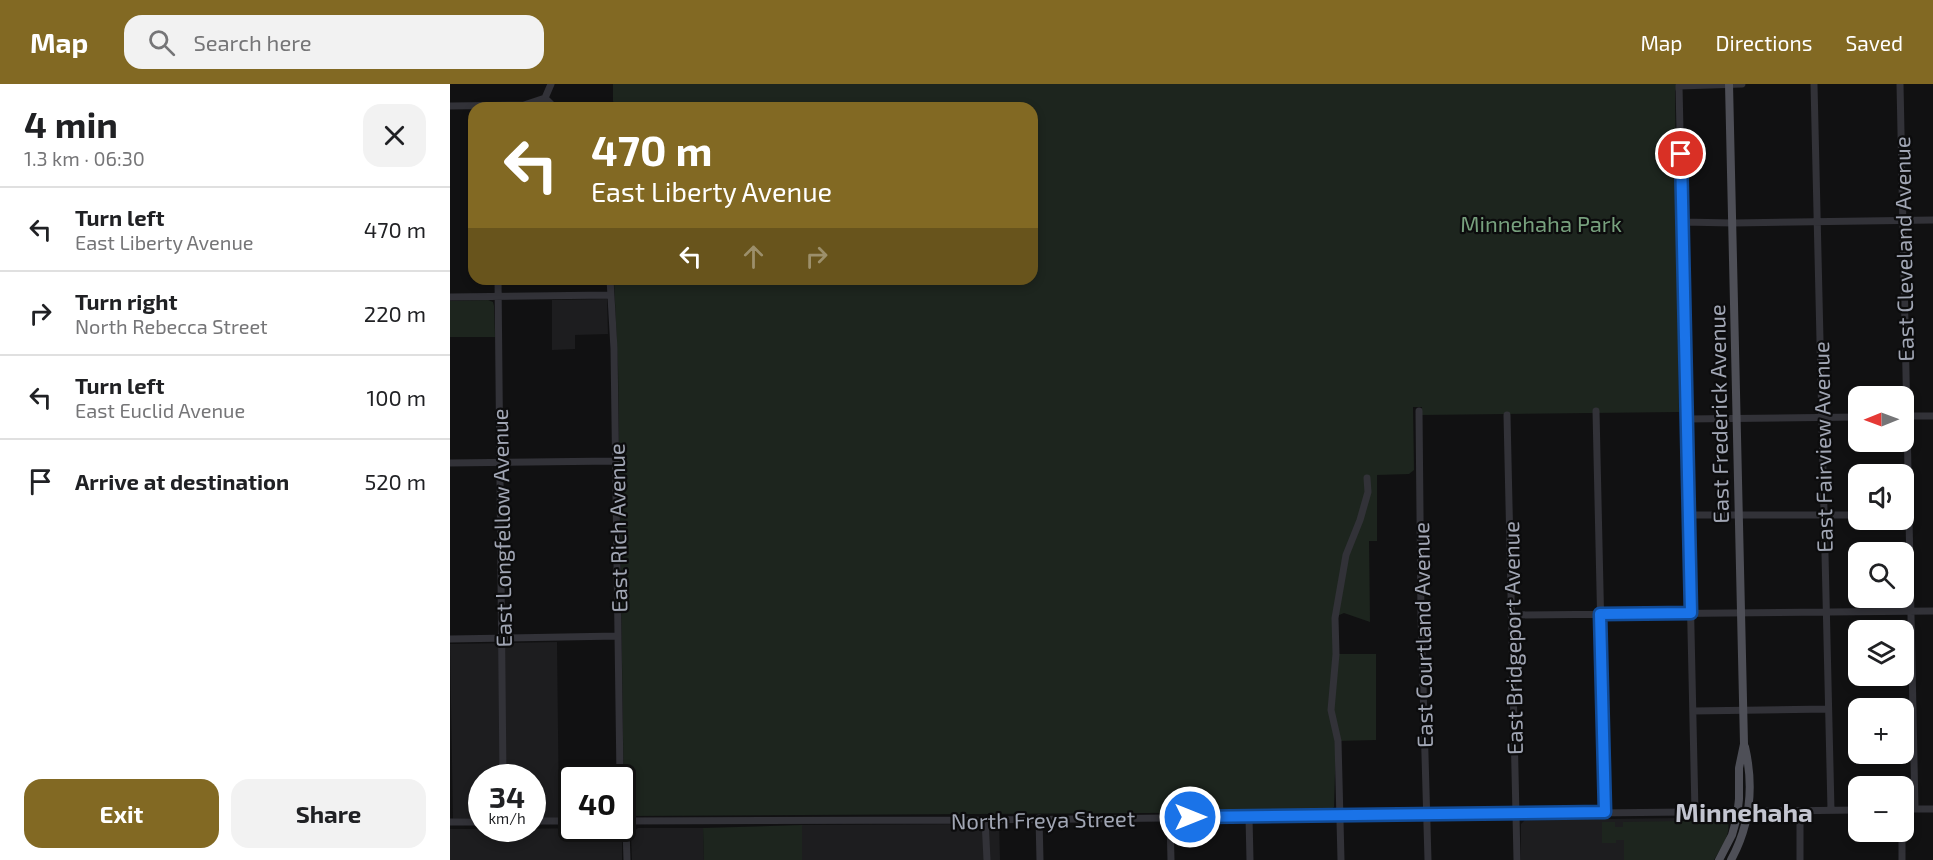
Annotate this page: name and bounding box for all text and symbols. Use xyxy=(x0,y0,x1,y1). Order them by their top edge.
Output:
search box xyxy=(124,15,544,69)
text: Map xyxy=(30,25,88,59)
icon: search xyxy=(145,26,178,59)
text: Search here xyxy=(193,29,312,55)
text: Map xyxy=(1640,30,1683,55)
text: Directions xyxy=(1716,30,1812,55)
text: Saved xyxy=(1845,30,1903,55)
text: 4 min xyxy=(24,102,118,145)
button: close xyxy=(363,104,426,167)
text: 470 m xyxy=(591,124,713,174)
icon: left xyxy=(492,126,570,204)
pin xyxy=(1655,128,1706,179)
street label: East Cleveland Avenue xyxy=(1888,136,1918,362)
icon: arrive xyxy=(1664,137,1697,170)
text: 1.3 km · 06:30 xyxy=(24,146,145,170)
text: East Liberty Avenue xyxy=(591,175,832,207)
text: Turn left xyxy=(75,204,164,230)
park label: Minnehaha Park xyxy=(1460,210,1622,236)
icon: left xyxy=(24,213,57,246)
text: 470 m xyxy=(364,216,426,242)
text: East Liberty Avenue xyxy=(75,230,254,254)
icon: left xyxy=(674,240,707,273)
icon: ahead xyxy=(737,240,770,273)
icon: right xyxy=(800,240,833,273)
text: Turn right xyxy=(75,288,177,314)
icon: right xyxy=(24,297,57,330)
text: 220 m xyxy=(364,300,426,326)
street label: East Frederick Avenue xyxy=(1703,304,1733,524)
text: North Rebecca Street xyxy=(75,314,268,338)
street label: East Fairview Avenue xyxy=(1807,341,1837,553)
text: Turn left xyxy=(75,372,164,398)
icon: left xyxy=(24,381,57,414)
text: 100 m xyxy=(367,384,426,410)
north arrow xyxy=(1848,386,1914,452)
map controls xyxy=(1848,386,1914,842)
text: East Euclid Avenue xyxy=(75,398,245,422)
street label: East Longfellow Avenue xyxy=(486,408,516,648)
street label: East Rich Avenue xyxy=(603,443,631,613)
button: sound xyxy=(1848,464,1914,530)
icon: arrive xyxy=(24,465,57,498)
text: Arrive at destination xyxy=(75,468,289,494)
text: 520 m xyxy=(364,468,426,494)
street label: East Bridgeport Avenue xyxy=(1497,521,1527,755)
street label: East Courtland Avenue xyxy=(1407,522,1437,748)
button: search xyxy=(1848,542,1914,608)
button: layers xyxy=(1848,620,1914,686)
button: + xyxy=(1848,698,1914,764)
speed limit sign: 40 xyxy=(558,764,636,842)
button: − xyxy=(1848,776,1914,842)
text: 34 xyxy=(489,778,525,814)
button: Exit xyxy=(24,779,219,848)
button: Share xyxy=(231,779,426,848)
position arrow xyxy=(1158,785,1222,849)
district label: Minnehaha xyxy=(1675,796,1813,827)
street label: North Freya Street xyxy=(951,804,1135,834)
text: km/h xyxy=(488,809,526,827)

